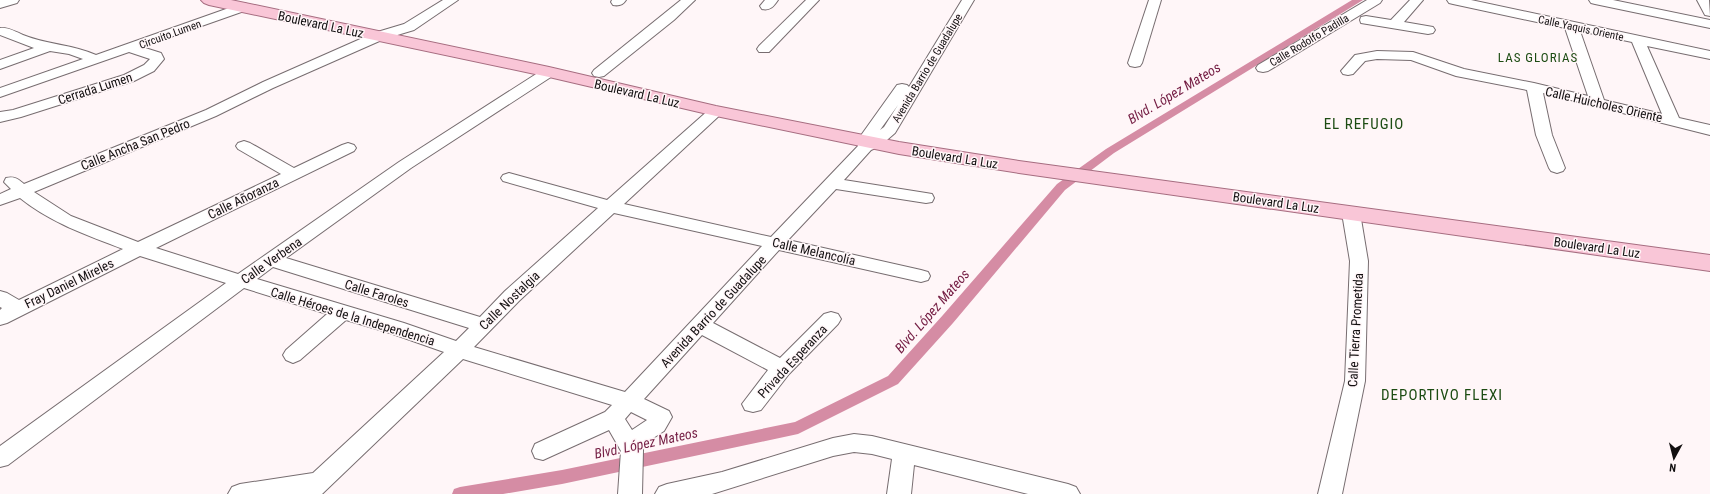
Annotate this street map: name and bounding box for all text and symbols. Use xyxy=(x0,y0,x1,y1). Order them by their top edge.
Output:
street label: Boulevard La Luz xyxy=(277,8,365,41)
street label: Avenida Barrio de Guadalupe xyxy=(890,11,965,125)
street label: Calle Rodolfo Padilla xyxy=(1267,12,1351,69)
street label: Calle Yaquis Oriente xyxy=(1537,13,1625,44)
street label: Circuito Lumen xyxy=(137,17,203,52)
district label: LAS GLORIAS xyxy=(1498,50,1578,65)
water label: Blvd. López Mateos xyxy=(1125,59,1223,127)
street label: Cerrada Lumen xyxy=(56,69,134,108)
street label: Boulevard La Luz xyxy=(593,76,681,111)
street label: Calle Huicholes Oriente xyxy=(1544,84,1664,125)
district label: EL REFUGIO xyxy=(1324,115,1404,133)
street label: Calle Ancha San Pedro xyxy=(79,116,192,173)
street label: Boulevard La Luz xyxy=(911,143,999,172)
street label: Calle Añoranza xyxy=(205,175,281,222)
street label: Boulevard La Luz xyxy=(1232,189,1320,216)
street label: Calle Verbena xyxy=(238,234,305,287)
street label: Boulevard La Luz xyxy=(1553,234,1641,261)
street label: Calle Melancolía xyxy=(771,235,857,268)
street label: Avenida Barrio de Guadalupe xyxy=(658,252,769,370)
street label: Fray Daniel Mireles xyxy=(22,255,116,311)
water label: Blvd. López Mateos xyxy=(891,266,973,356)
street label: Calle Nostalgia xyxy=(476,268,543,333)
street label: Calle Tierra Prometida xyxy=(1345,273,1366,387)
street label: Calle Faroles xyxy=(343,277,411,310)
street label: Calle Héroes de la Independencia xyxy=(269,284,437,349)
street label: Privada Esperanza xyxy=(755,322,830,401)
district label: DEPORTIVO FLEXI xyxy=(1381,386,1503,404)
water label: Blvd. López Mateos xyxy=(593,424,699,462)
north arrow xyxy=(1654,438,1694,478)
text: N xyxy=(1668,461,1677,474)

